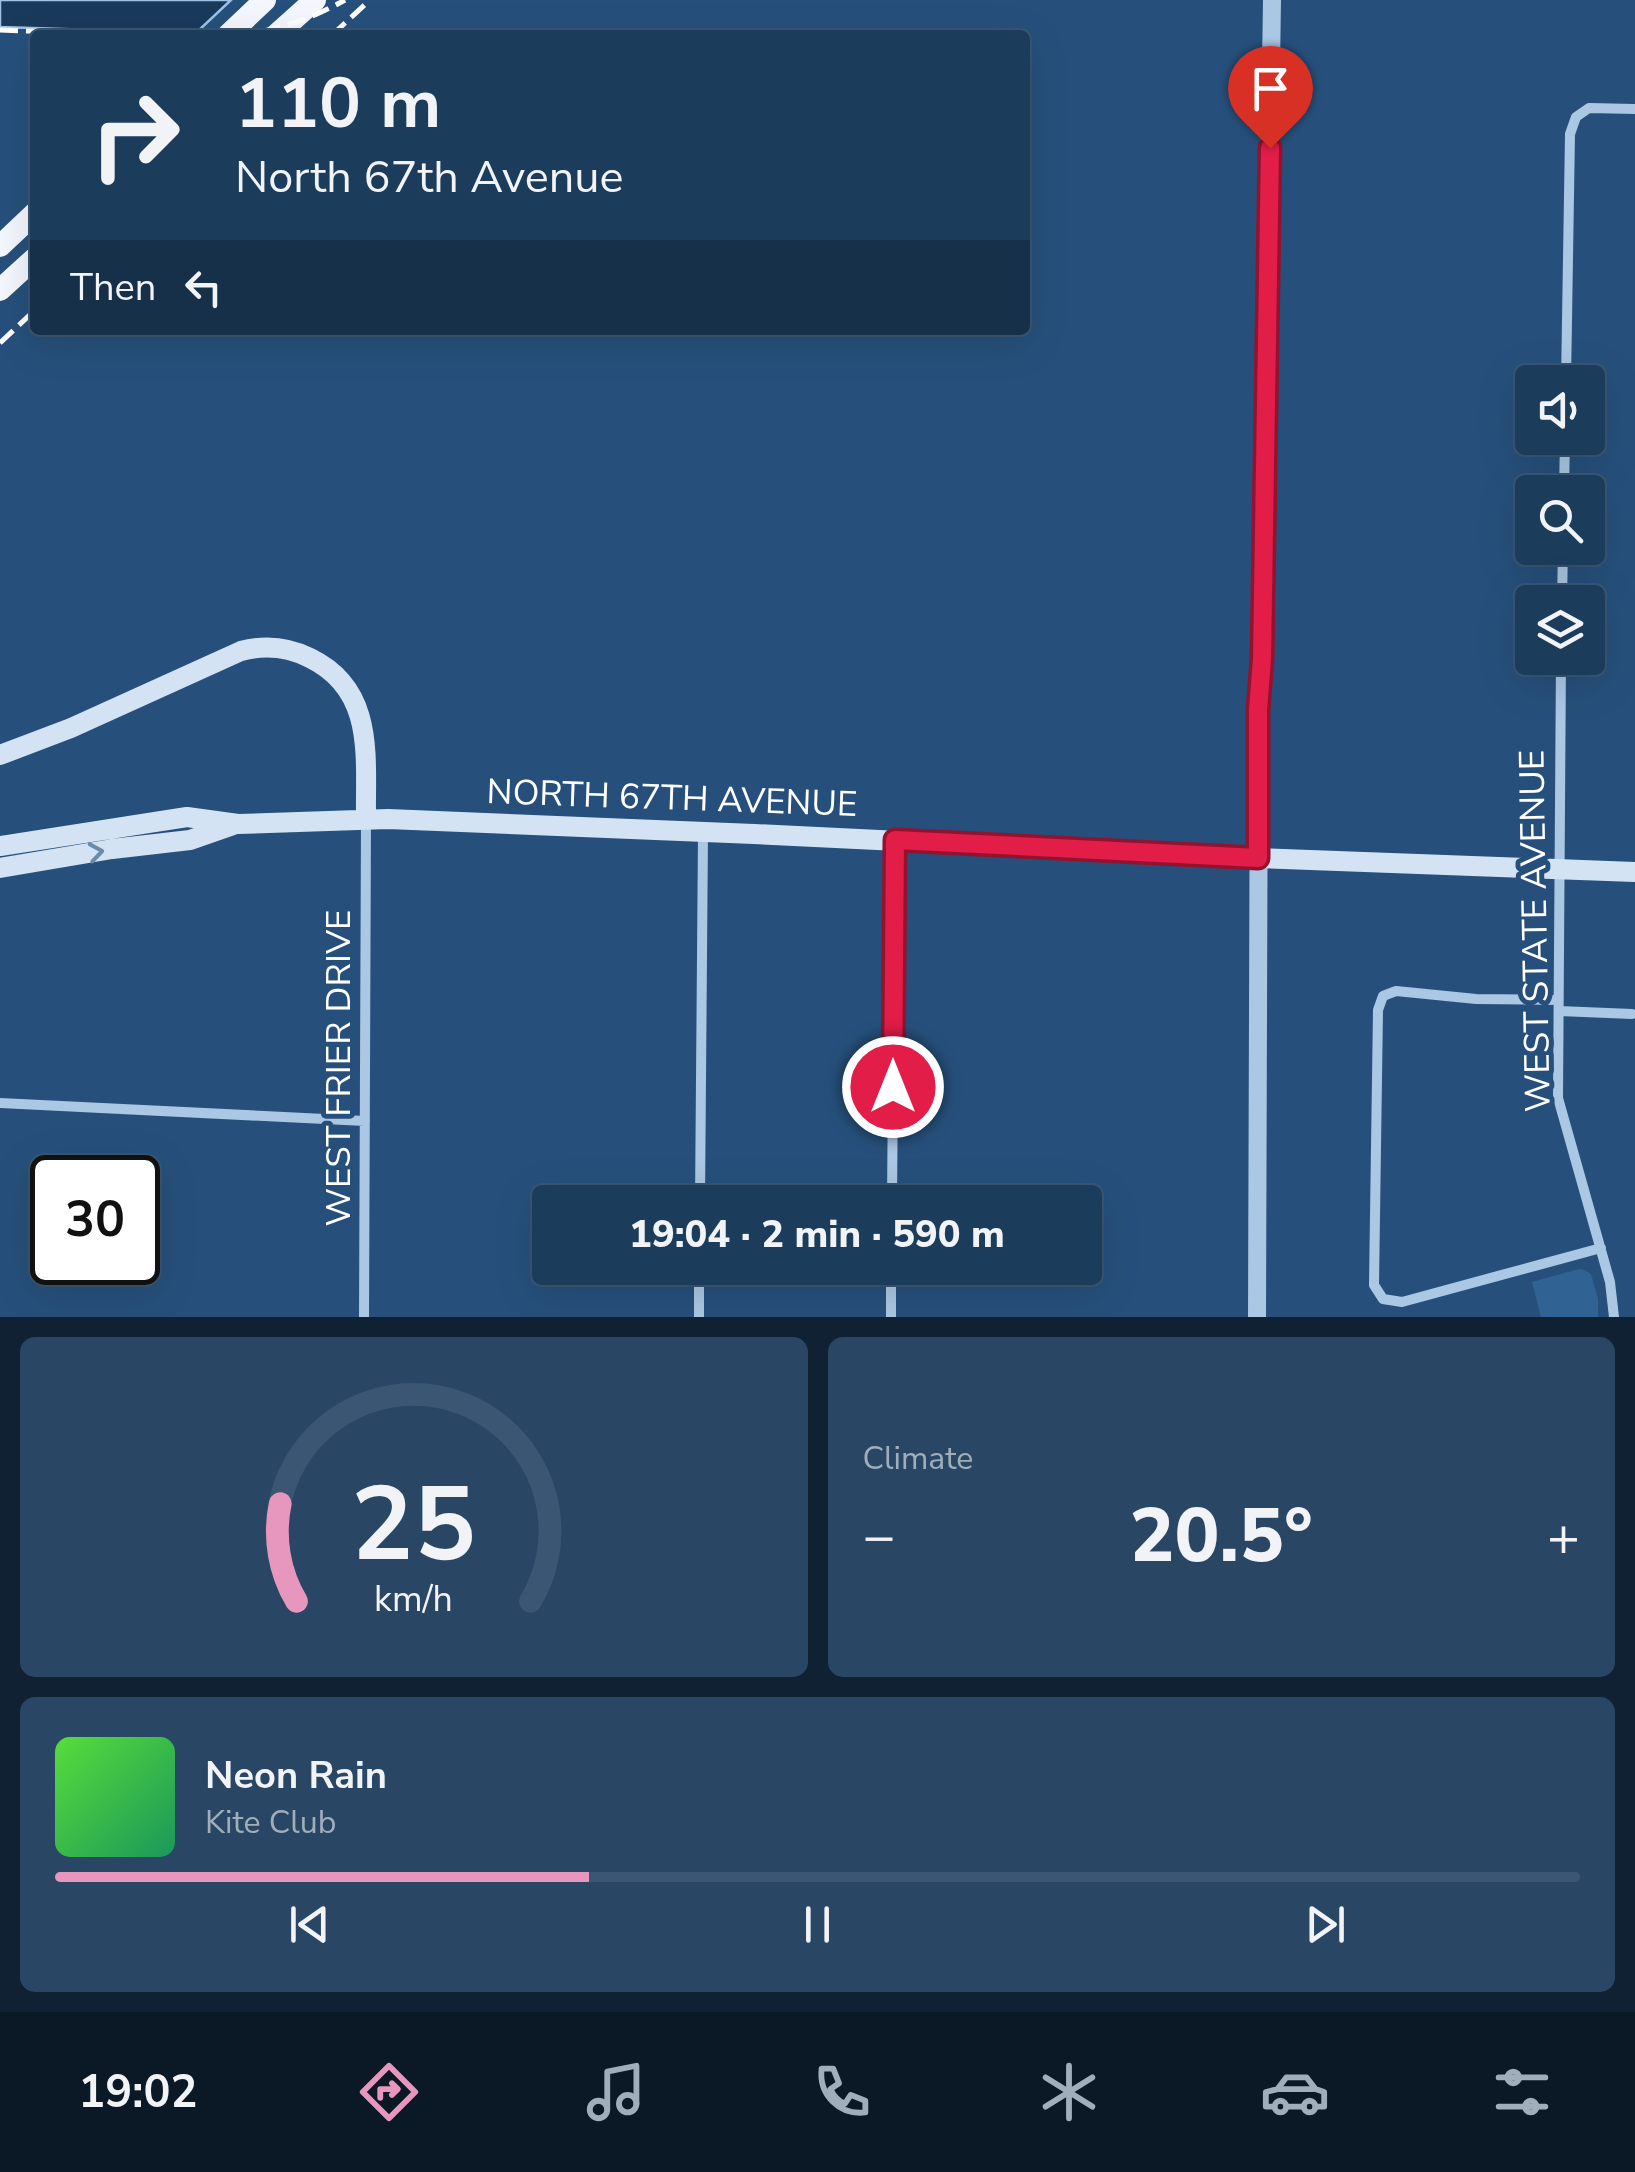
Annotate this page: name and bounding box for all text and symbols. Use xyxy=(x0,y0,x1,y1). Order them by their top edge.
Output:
pin xyxy=(1228,46,1313,149)
text: 110 m xyxy=(235,56,441,152)
icon: arrive xyxy=(1243,61,1298,116)
icon: right xyxy=(70,70,200,200)
text: North 67th Avenue xyxy=(235,147,624,208)
icon: left xyxy=(176,260,231,315)
text: Then xyxy=(70,262,156,313)
map controls xyxy=(1515,365,1605,675)
button: sound xyxy=(1515,365,1605,455)
button: search xyxy=(1515,475,1605,565)
button: layers xyxy=(1515,585,1605,675)
street label: WEST STATE AVENUE xyxy=(1508,749,1562,1113)
street label: NORTH 67TH AVENUE xyxy=(486,768,858,828)
one-way arrow xyxy=(88,842,104,863)
street label: WEST FRIER DRIVE xyxy=(315,910,362,1226)
position arrow xyxy=(841,1035,945,1139)
speed limit sign: 30 xyxy=(30,1155,160,1285)
text: 19:04 · 2 min · 590 m xyxy=(629,1209,1005,1260)
text: Climate xyxy=(863,1437,973,1480)
text: 25 xyxy=(351,1454,476,1596)
text: 20.5° xyxy=(1130,1485,1313,1587)
text: − xyxy=(863,1499,896,1574)
text: + xyxy=(1547,1499,1580,1574)
text: km/h xyxy=(374,1575,453,1624)
text: Neon Rain xyxy=(205,1750,387,1801)
text: Kite Club xyxy=(205,1801,336,1844)
icon: previous xyxy=(282,1897,337,1952)
icon: pause xyxy=(790,1897,845,1952)
icon: next xyxy=(1298,1897,1353,1952)
icon: directions xyxy=(354,2057,424,2127)
icon: music xyxy=(581,2057,651,2127)
icon: phone xyxy=(807,2057,877,2127)
icon: climate xyxy=(1034,2057,1104,2127)
icon: car xyxy=(1260,2057,1330,2127)
icon: filters xyxy=(1487,2057,1557,2127)
text: 19:02 xyxy=(78,2062,197,2123)

